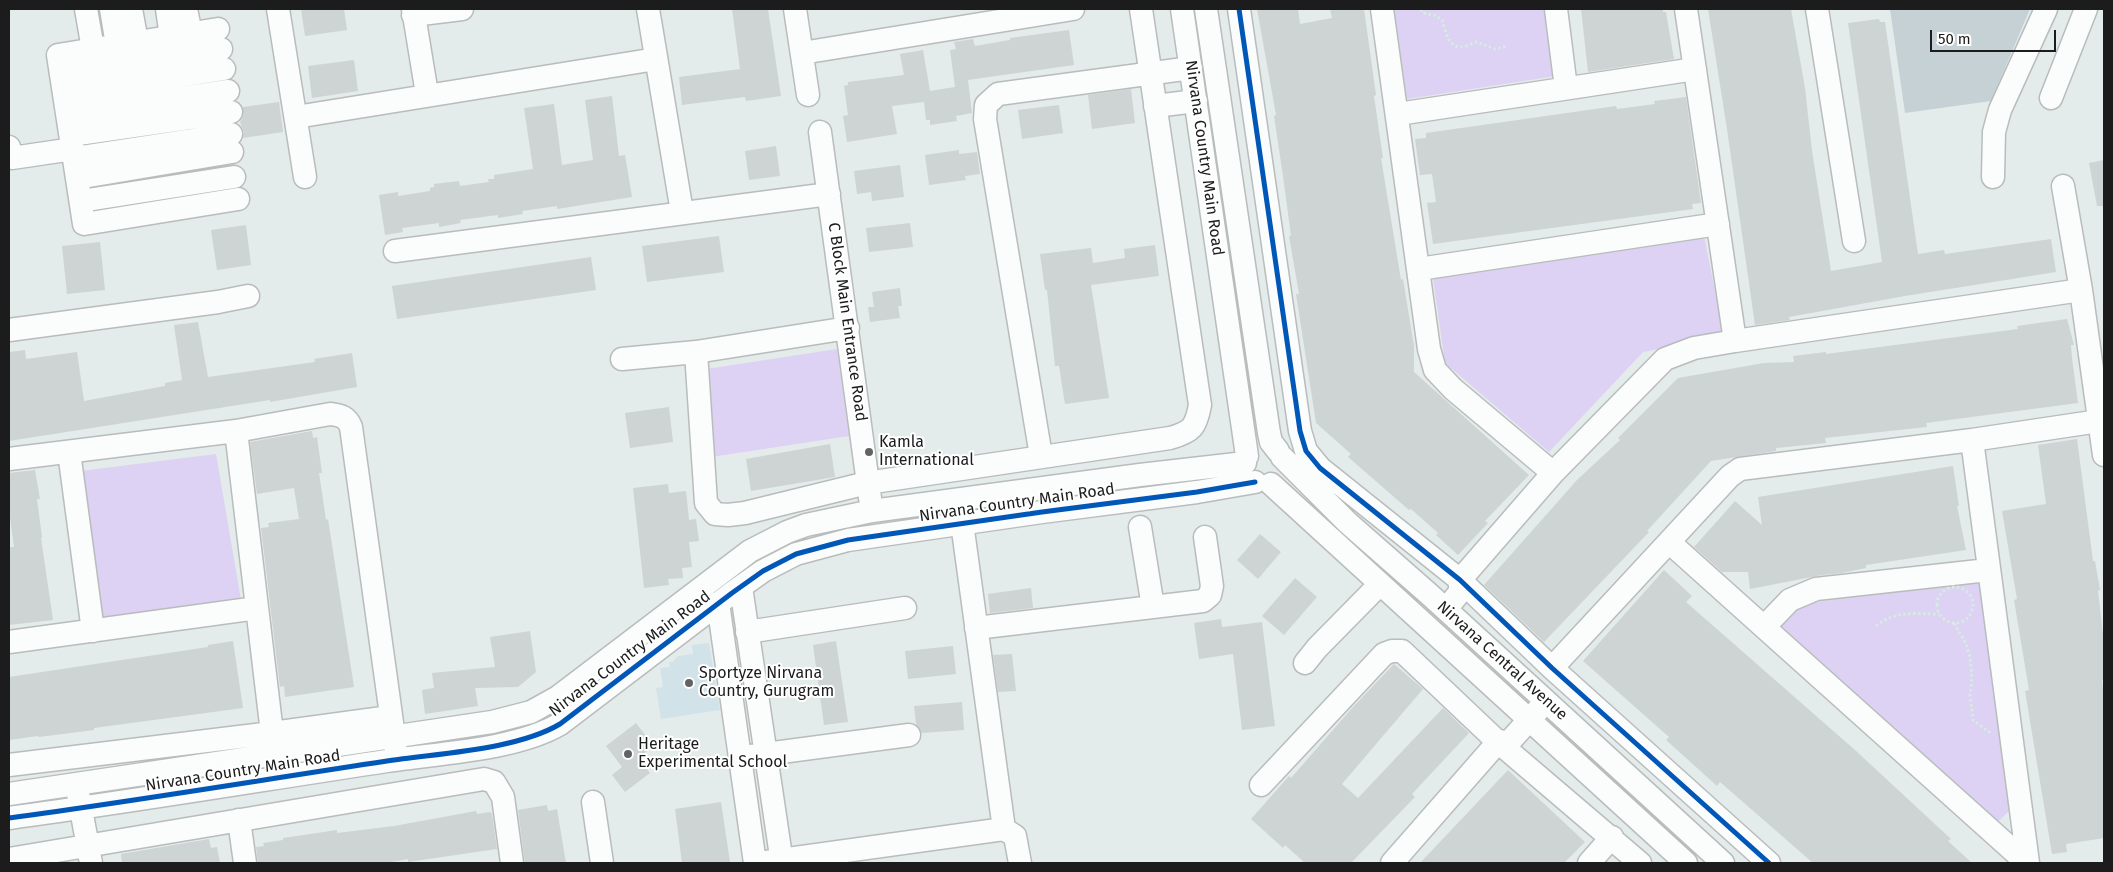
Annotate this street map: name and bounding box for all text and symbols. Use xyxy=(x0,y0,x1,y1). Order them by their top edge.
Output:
scale bar xyxy=(1933,20,2059,52)
text: 50 m xyxy=(1938,30,1971,48)
street label: Nirvana Country Main Road xyxy=(1181,59,1227,257)
street label: C Block Main Entrance Road xyxy=(824,221,870,423)
place label: Kamla International xyxy=(879,433,974,471)
marker: Kamla International xyxy=(863,446,875,458)
street label: Nirvana Country Main Road xyxy=(918,480,1116,526)
street label: Nirvana Country Main Road xyxy=(545,587,715,721)
street label: Nirvana Central Avenue xyxy=(1433,597,1571,725)
place label: Sportyze Nirvana Country, Gurugram xyxy=(699,664,834,702)
marker: Sportyze Nirvana Country, Gurugram xyxy=(683,677,695,689)
place label: Heritage Experimental School xyxy=(638,735,787,773)
street label: Nirvana Country Main Road xyxy=(144,746,342,796)
marker: Heritage Experimental School xyxy=(622,748,634,760)

